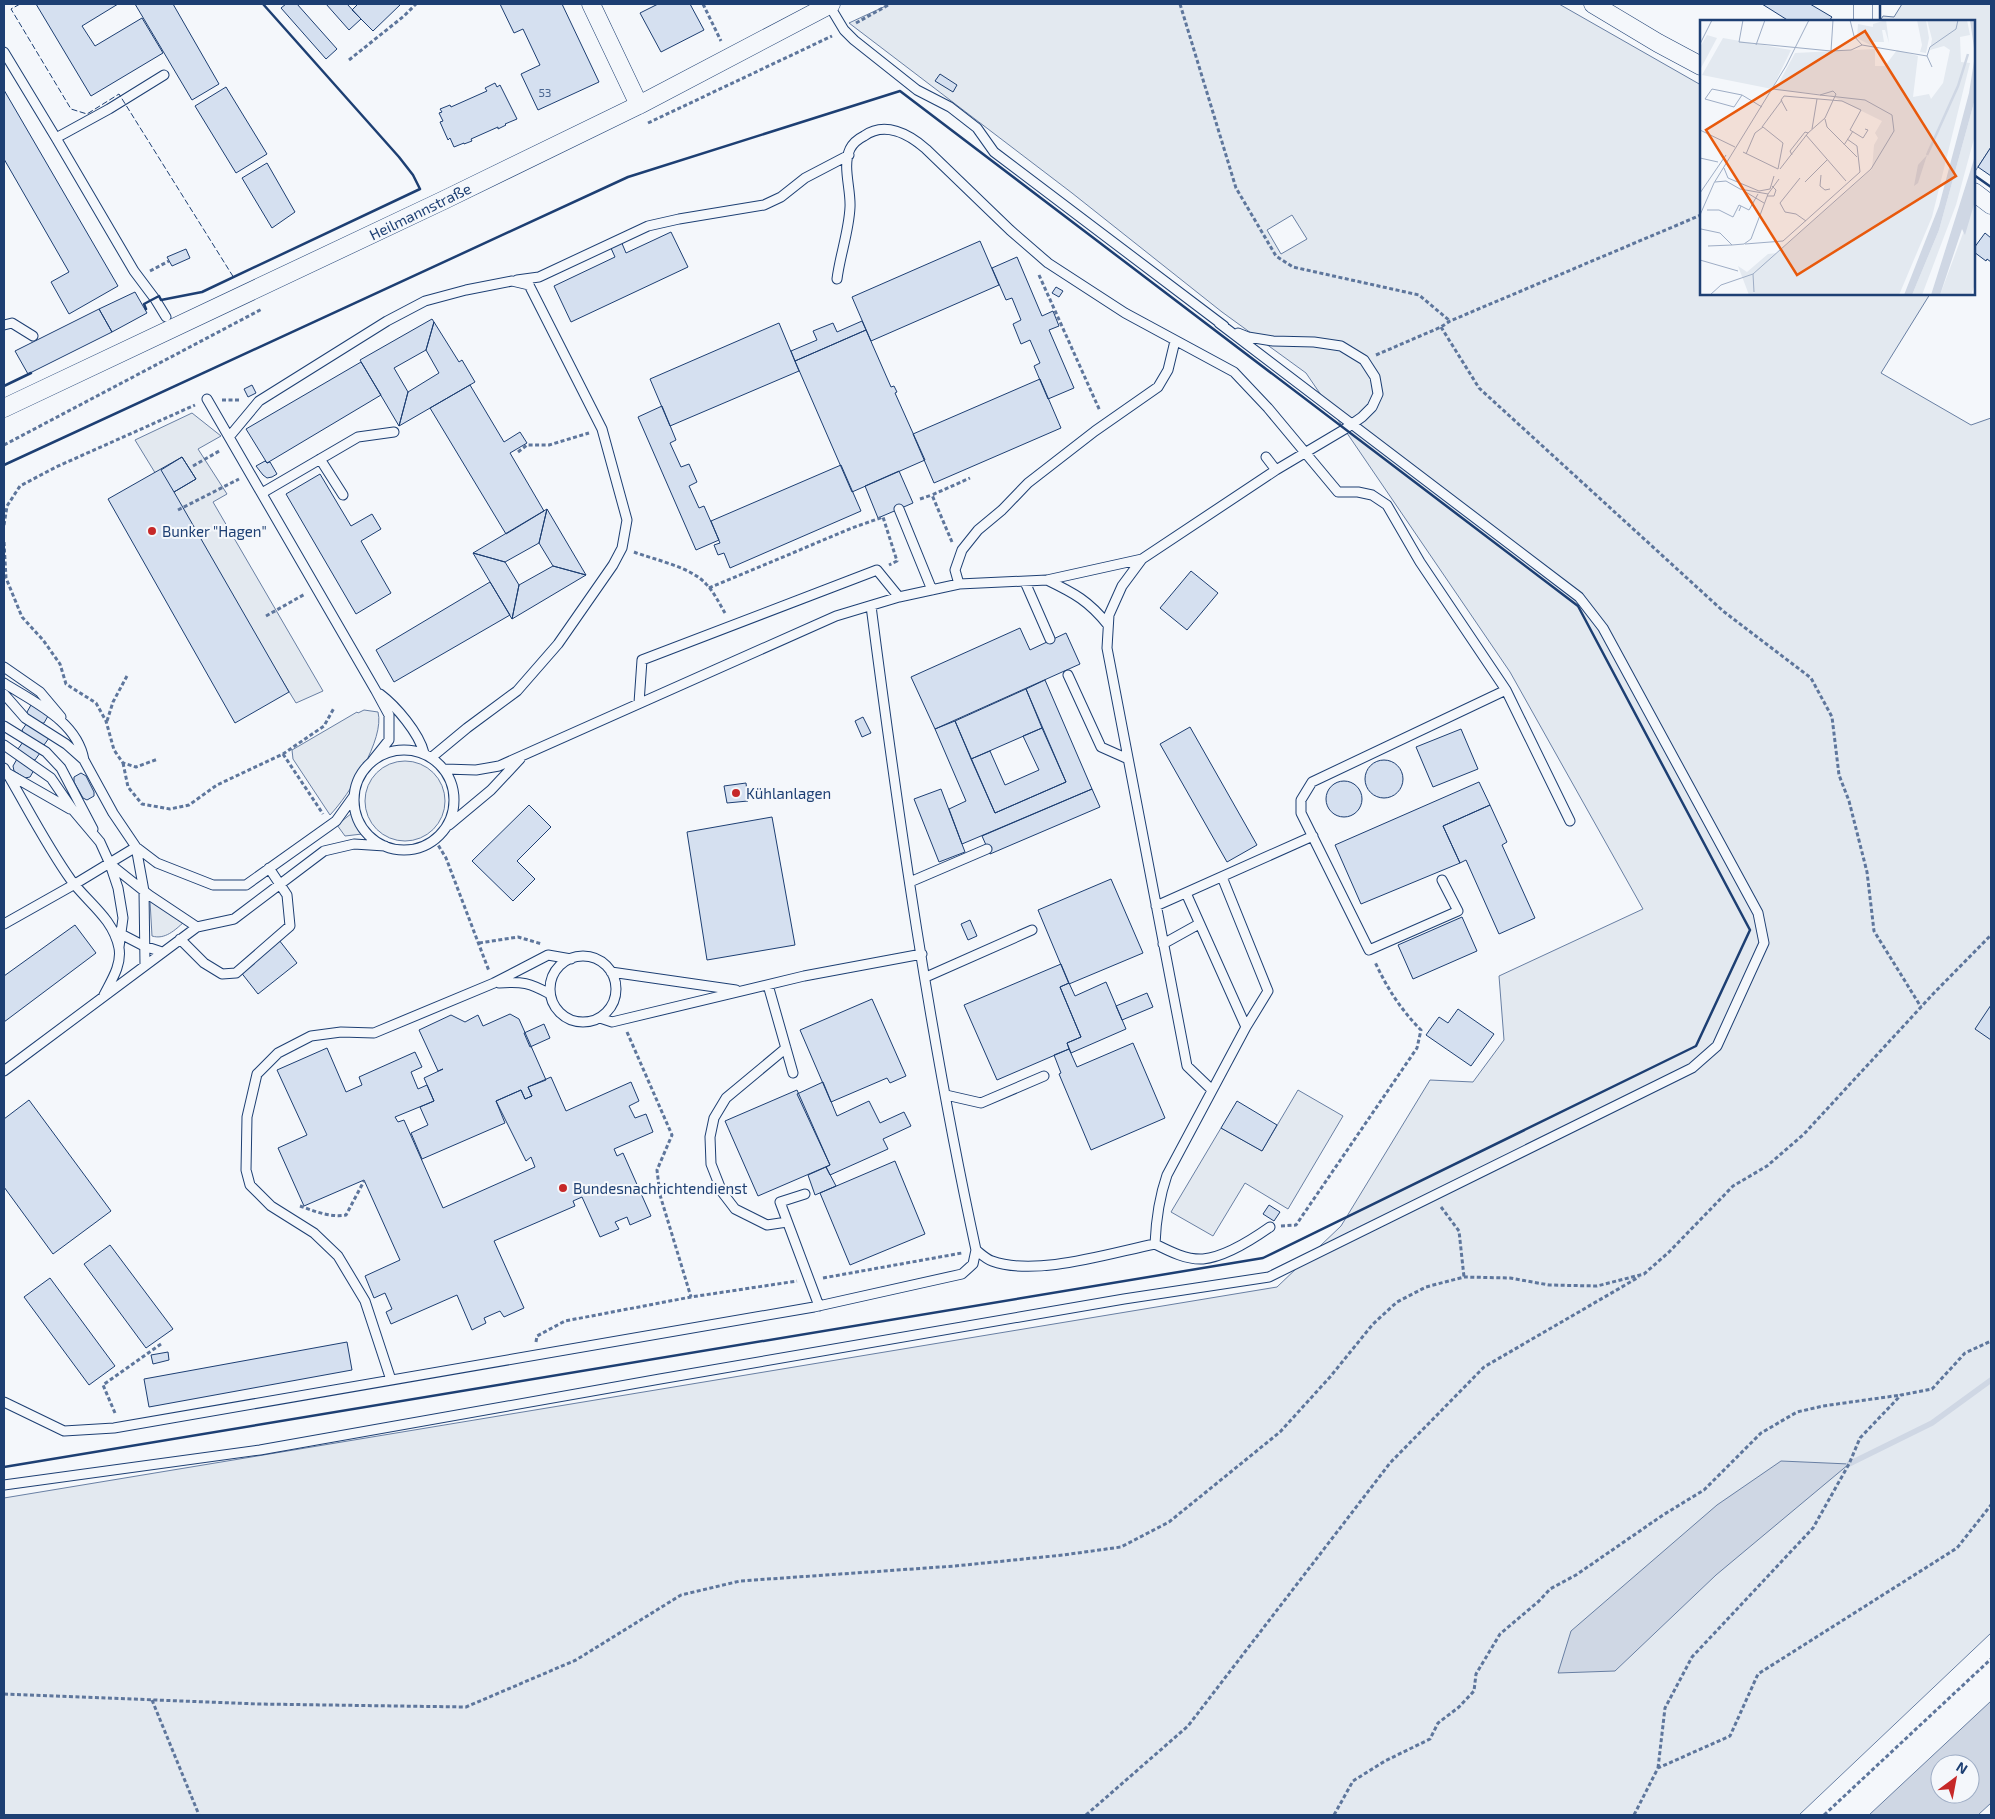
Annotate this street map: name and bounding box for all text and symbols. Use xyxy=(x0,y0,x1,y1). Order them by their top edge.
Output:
inset map xyxy=(1700,20,1975,295)
house number: 53 xyxy=(538,85,552,99)
street label: Heilmannstraße xyxy=(366,179,474,243)
place label: Bunker "Hagen" xyxy=(162,522,267,540)
marker: Bunker "Hagen" xyxy=(146,525,158,537)
place label: Kühlanlagen xyxy=(746,784,831,802)
marker: Kühlanlagen xyxy=(730,787,742,799)
place label: Bundesnachrichtendienst xyxy=(573,1179,748,1197)
marker: Bundesnachrichtendienst xyxy=(557,1182,569,1194)
north arrow xyxy=(1930,1754,1980,1804)
text: N xyxy=(1953,1758,1971,1777)

